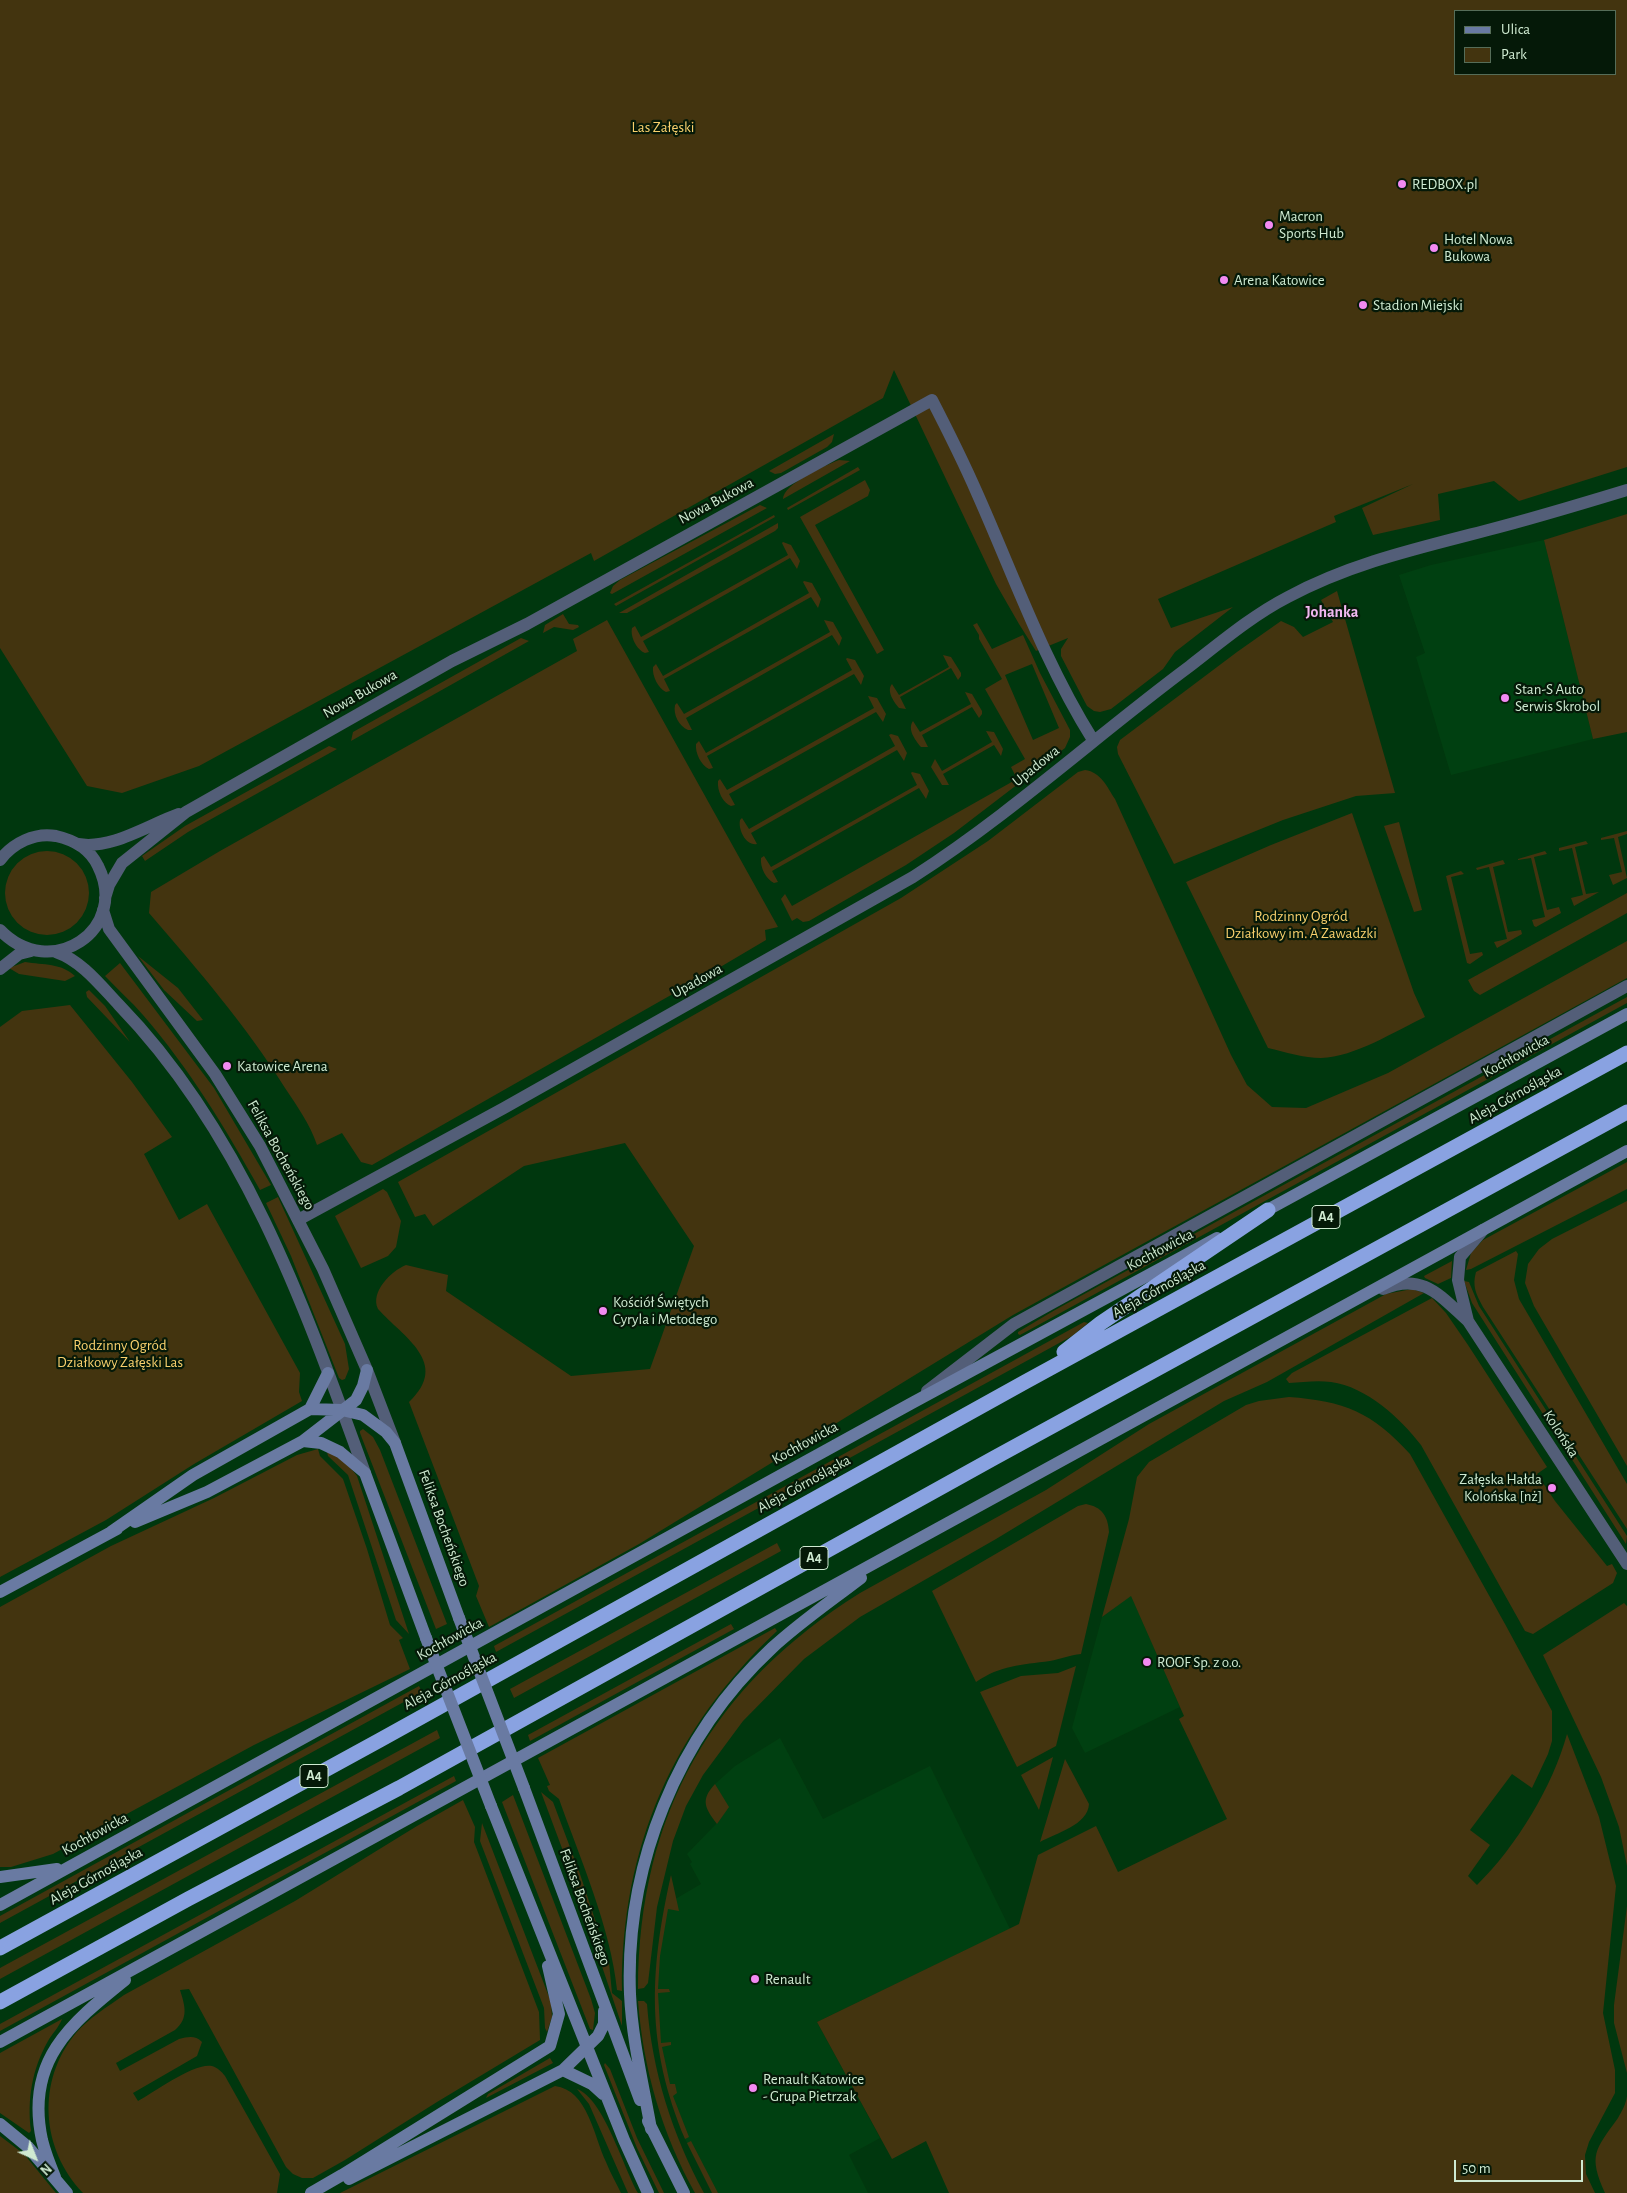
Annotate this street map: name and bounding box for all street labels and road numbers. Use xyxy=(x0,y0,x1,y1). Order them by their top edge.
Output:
street label: Nowa Bukowa xyxy=(675,474,757,528)
street label: Nowa Bukowa xyxy=(320,666,400,722)
street label: Upadowa xyxy=(1009,742,1063,790)
street label: Upadowa xyxy=(668,960,726,1002)
street label: Kochłowicka xyxy=(1480,1030,1552,1082)
street label: Aleja Górnośląska xyxy=(1465,1062,1565,1128)
street label: Feliksa Bocheńskiego xyxy=(243,1097,319,1213)
road number: A4 xyxy=(1312,1206,1340,1228)
street label: Kochłowicka xyxy=(1124,1225,1196,1275)
street label: Aleja Górnośląska xyxy=(1109,1256,1209,1322)
street label: Kolońska xyxy=(1539,1407,1583,1461)
street label: Kochłowicka xyxy=(769,1417,841,1469)
street label: Aleja Górnośląska xyxy=(754,1451,854,1517)
street label: Feliksa Bocheńskiego xyxy=(415,1467,473,1589)
road number: A4 xyxy=(800,1546,828,1570)
street label: Kochłowicka xyxy=(414,1613,486,1665)
street label: Aleja Górnośląska xyxy=(400,1648,500,1714)
road number: A4 xyxy=(300,1764,328,1788)
street label: Kochłowicka xyxy=(59,1808,131,1860)
street label: Aleja Górnośląska xyxy=(46,1843,146,1909)
street label: Feliksa Bocheńskiego xyxy=(556,1846,614,1968)

